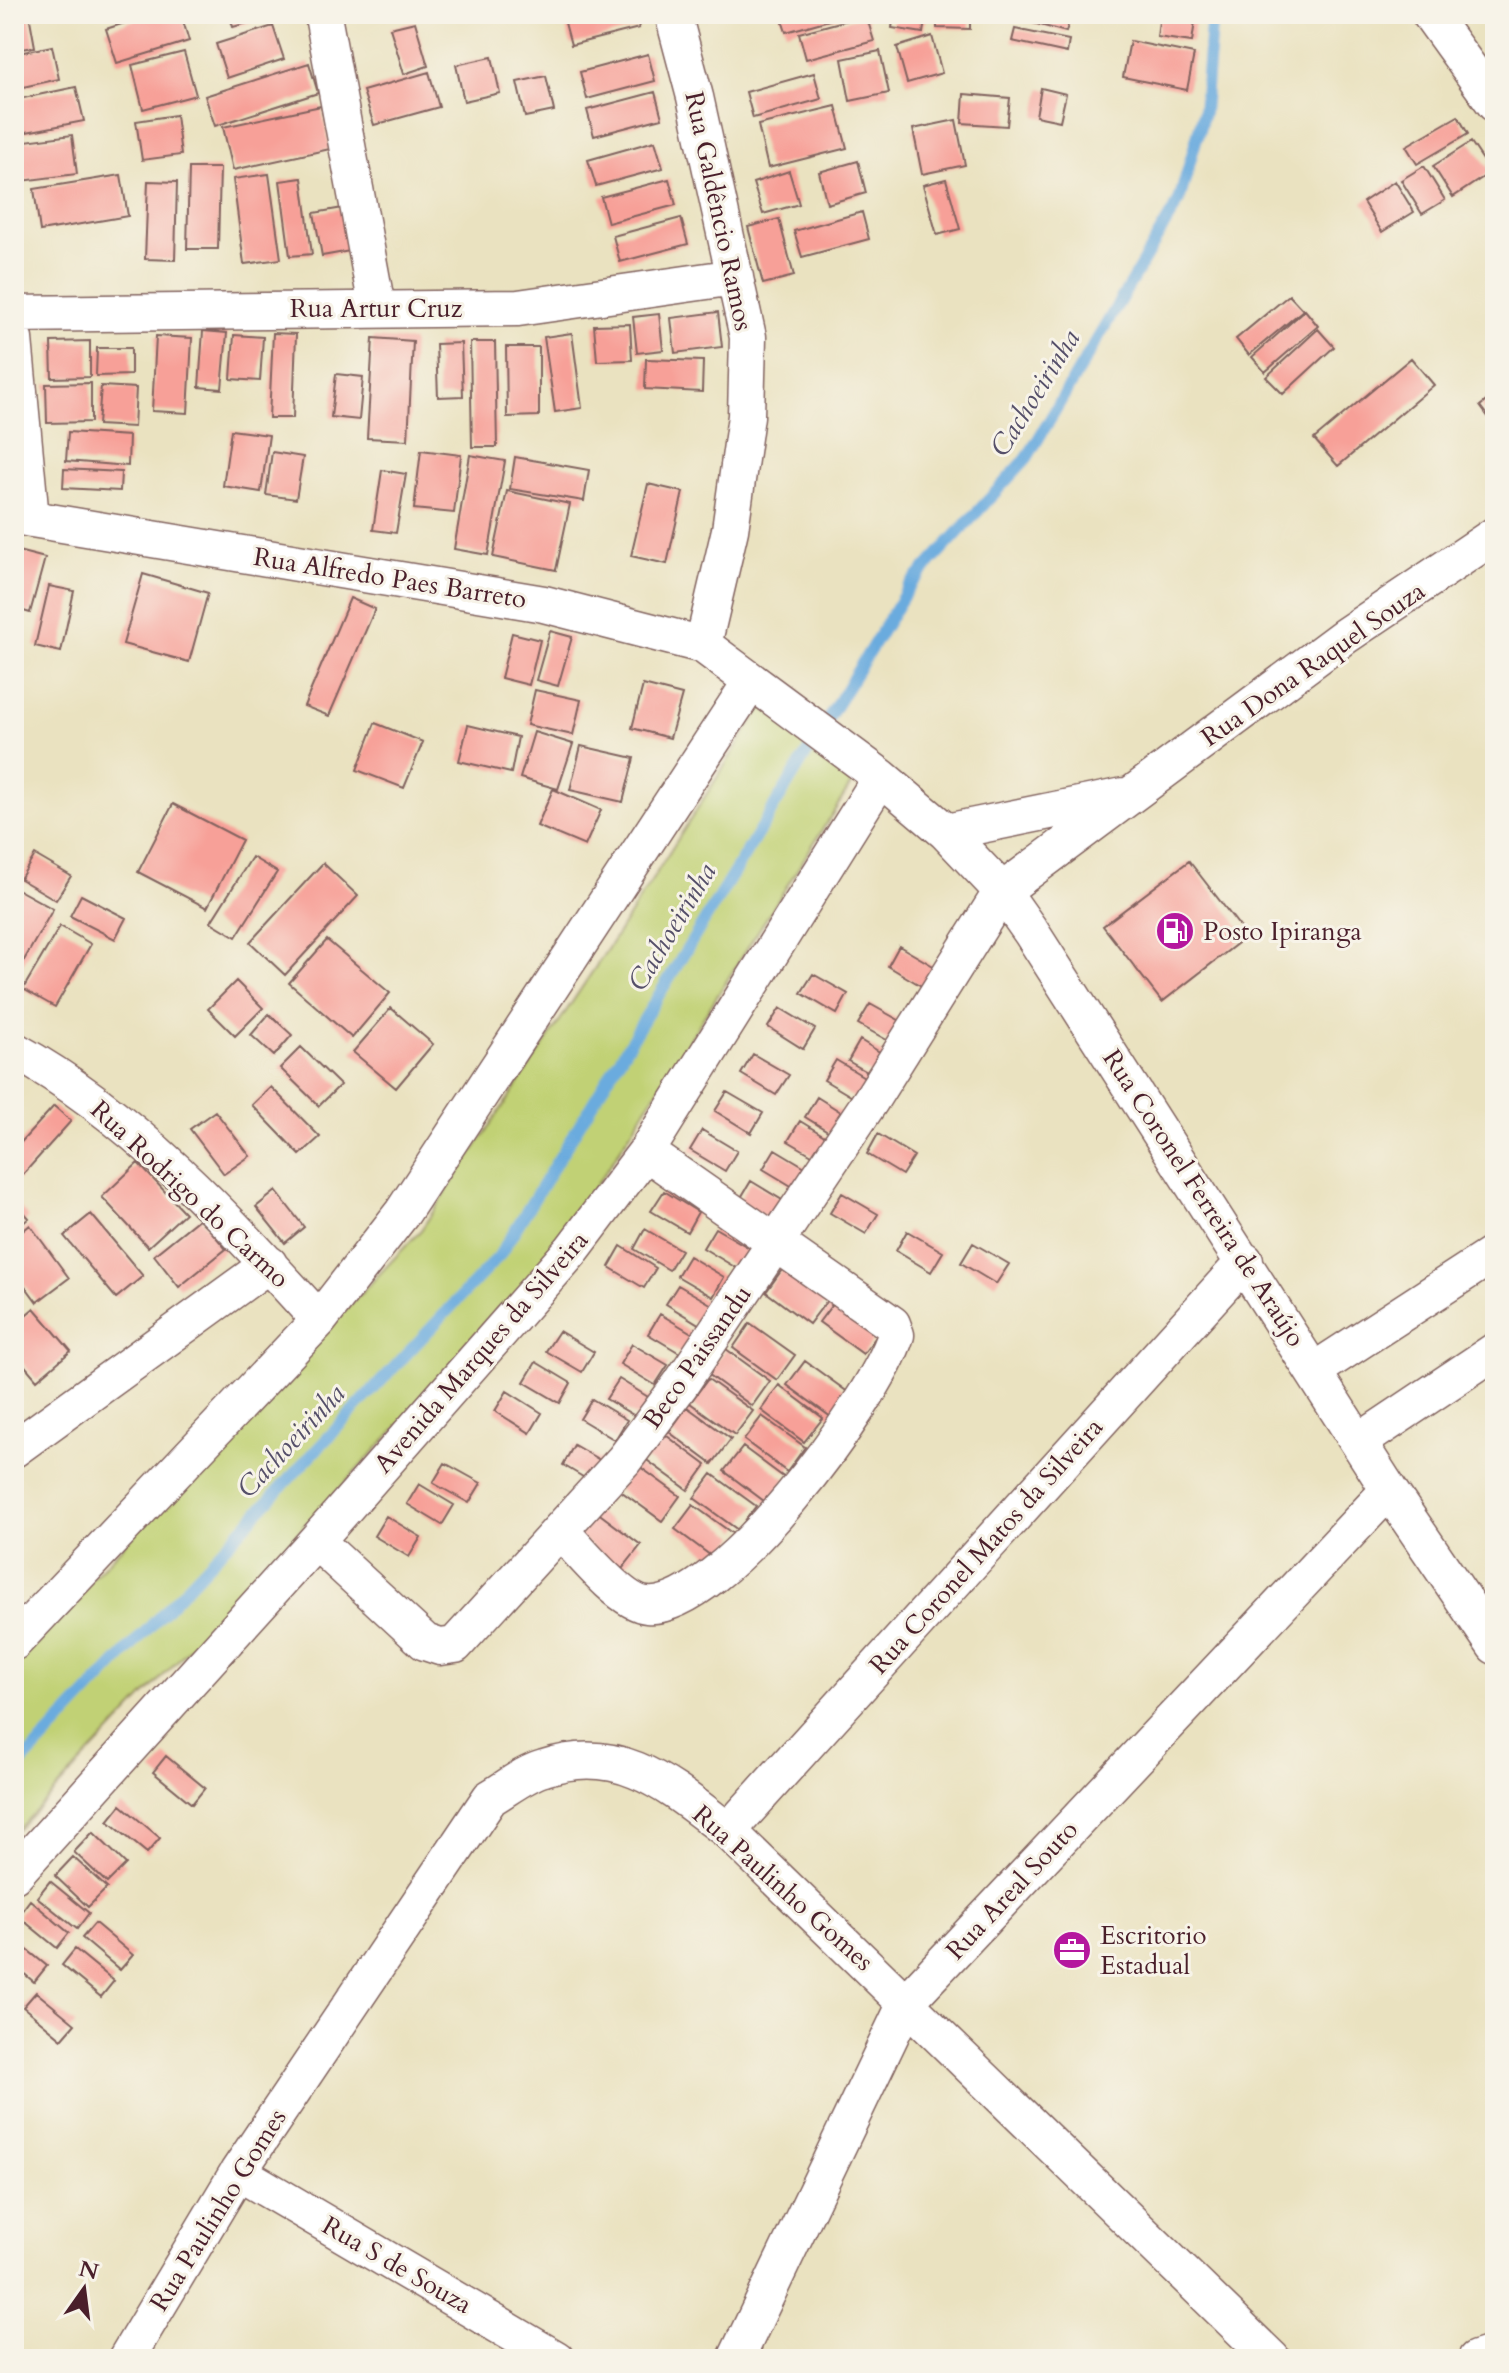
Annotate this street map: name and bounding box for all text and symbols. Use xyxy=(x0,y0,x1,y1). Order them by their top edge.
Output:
street label: Rua Galdêncio Ramos xyxy=(677,88,761,334)
street label: Rua Artur Cruz xyxy=(290,291,463,326)
water label: Cachoeirinha xyxy=(981,322,1089,464)
street label: Rua Alfredo Paes Barreto xyxy=(251,539,529,617)
street label: Rua Dona Raquel Souza xyxy=(1194,573,1432,755)
water label: Cachoeirinha xyxy=(619,856,725,998)
fuel station icon: Posto Ipiranga xyxy=(1154,910,1196,952)
place label: Posto Ipiranga xyxy=(1203,914,1362,949)
street label: Rua Coronel Ferreira de Araújo xyxy=(1095,1043,1313,1353)
street label: Rua Rodrigo do Carmo xyxy=(83,1092,297,1296)
street label: Avenida Marques da Silveira xyxy=(366,1223,596,1481)
street label: Beco Paissandu xyxy=(635,1278,759,1436)
water label: Cachoeirinha xyxy=(228,1376,354,1506)
street label: Rua Coronel Matos da Silveira xyxy=(861,1410,1111,1682)
street label: Rua Paulinho Gomes xyxy=(685,1797,881,1979)
street label: Rua Areal Souto xyxy=(938,1813,1086,1967)
place label: Escritorio Estadual xyxy=(1100,1918,1207,1983)
office icon: Escritorio Estadual xyxy=(1051,1929,1093,1971)
street label: Rua Paulinho Gomes xyxy=(142,2102,294,2318)
street label: Rua S de Souza xyxy=(316,2208,478,2322)
north arrow xyxy=(44,2249,124,2329)
text: N xyxy=(76,2254,101,2287)

